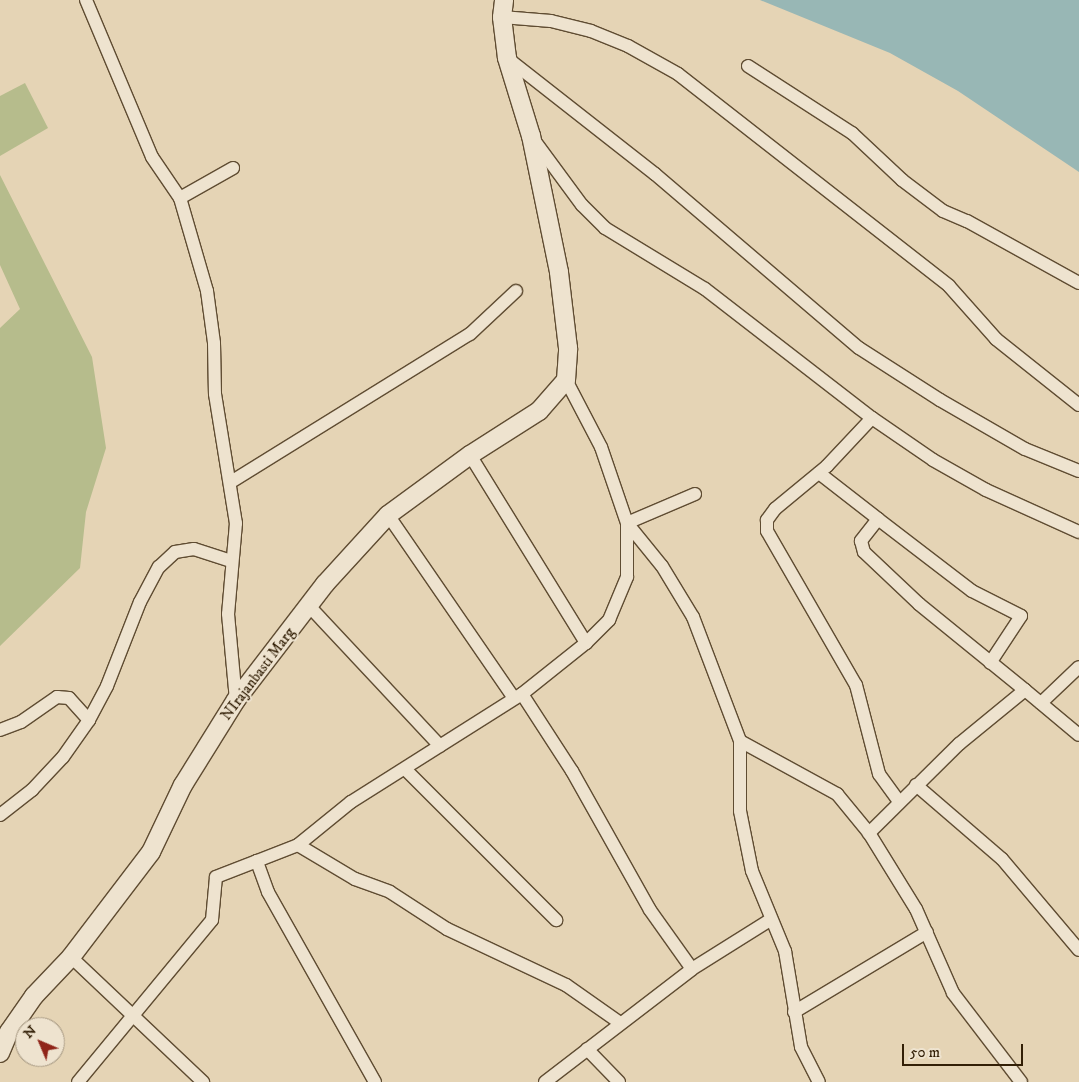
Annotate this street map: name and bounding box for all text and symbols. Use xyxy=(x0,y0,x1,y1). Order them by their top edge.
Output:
street label: NIrajanbasti Marg xyxy=(217,624,299,724)
north arrow xyxy=(15,1017,65,1067)
text: N xyxy=(20,1022,41,1043)
scale bar xyxy=(904,1034,1025,1066)
text: 50 m xyxy=(910,1043,940,1062)

